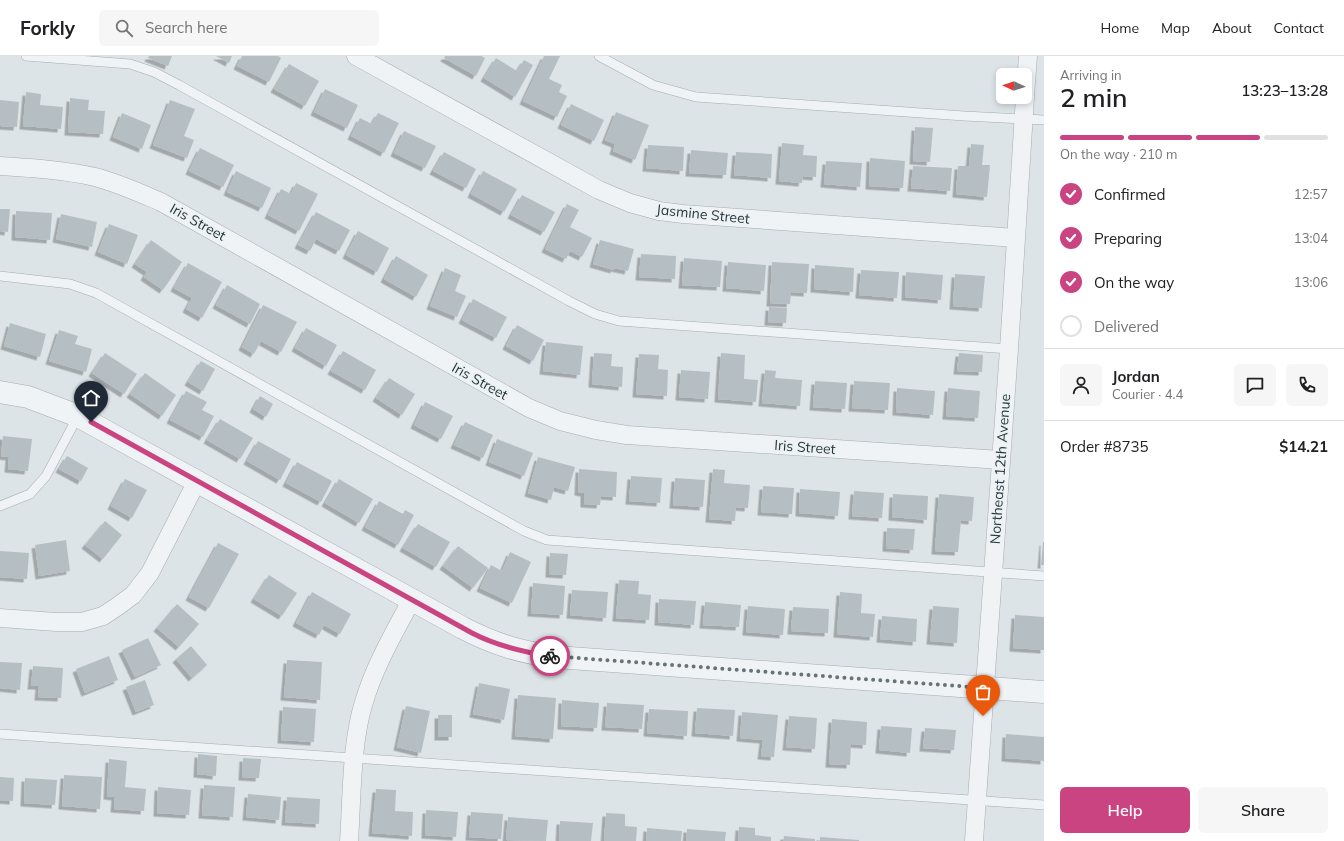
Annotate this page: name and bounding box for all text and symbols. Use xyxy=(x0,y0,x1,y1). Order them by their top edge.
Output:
search box xyxy=(99,10,379,46)
text: Forkly xyxy=(20,16,75,40)
icon: search xyxy=(113,17,135,39)
text: Search here xyxy=(145,18,227,37)
text: Home xyxy=(1100,19,1139,37)
text: Map xyxy=(1161,19,1190,37)
text: About xyxy=(1212,19,1252,37)
text: Contact xyxy=(1274,19,1324,37)
text: Arriving in xyxy=(1060,67,1122,83)
north arrow xyxy=(996,68,1032,104)
map controls xyxy=(996,68,1032,104)
text: 2 min xyxy=(1060,81,1128,114)
text: 13:23–13:28 xyxy=(1241,81,1328,100)
text: On the way · 210 m xyxy=(1060,146,1177,162)
icon: check xyxy=(1060,183,1082,205)
text: Confirmed xyxy=(1094,185,1165,204)
text: 12:57 xyxy=(1294,186,1328,202)
street label: Iris Street xyxy=(167,199,229,245)
street label: Jasmine Street xyxy=(655,200,751,228)
icon: check xyxy=(1060,227,1082,249)
text: Preparing xyxy=(1094,229,1162,248)
text: 13:04 xyxy=(1294,230,1328,246)
icon: check xyxy=(1060,271,1082,293)
text: On the way xyxy=(1094,273,1174,292)
text: 13:06 xyxy=(1294,274,1328,290)
text: Delivered xyxy=(1094,317,1159,336)
street label: Iris Street xyxy=(449,358,511,404)
button: person xyxy=(1060,364,1102,406)
button: chat xyxy=(1234,364,1276,406)
button: phone xyxy=(1286,364,1328,406)
text: Jordan xyxy=(1112,367,1160,386)
pin xyxy=(74,381,108,422)
text: Courier · 4.4 xyxy=(1112,386,1183,402)
icon: home xyxy=(80,387,102,409)
street label: Northeast 12th Avenue xyxy=(986,393,1014,545)
street label: Iris Street xyxy=(774,436,836,458)
text: Order #8735 xyxy=(1060,437,1148,456)
text: $14.21 xyxy=(1279,437,1328,456)
courier xyxy=(530,636,570,676)
icon: bike xyxy=(539,645,561,667)
pin xyxy=(966,675,1000,716)
icon: bag xyxy=(972,681,994,703)
button: Help xyxy=(1060,787,1190,833)
button: Share xyxy=(1198,787,1328,833)

